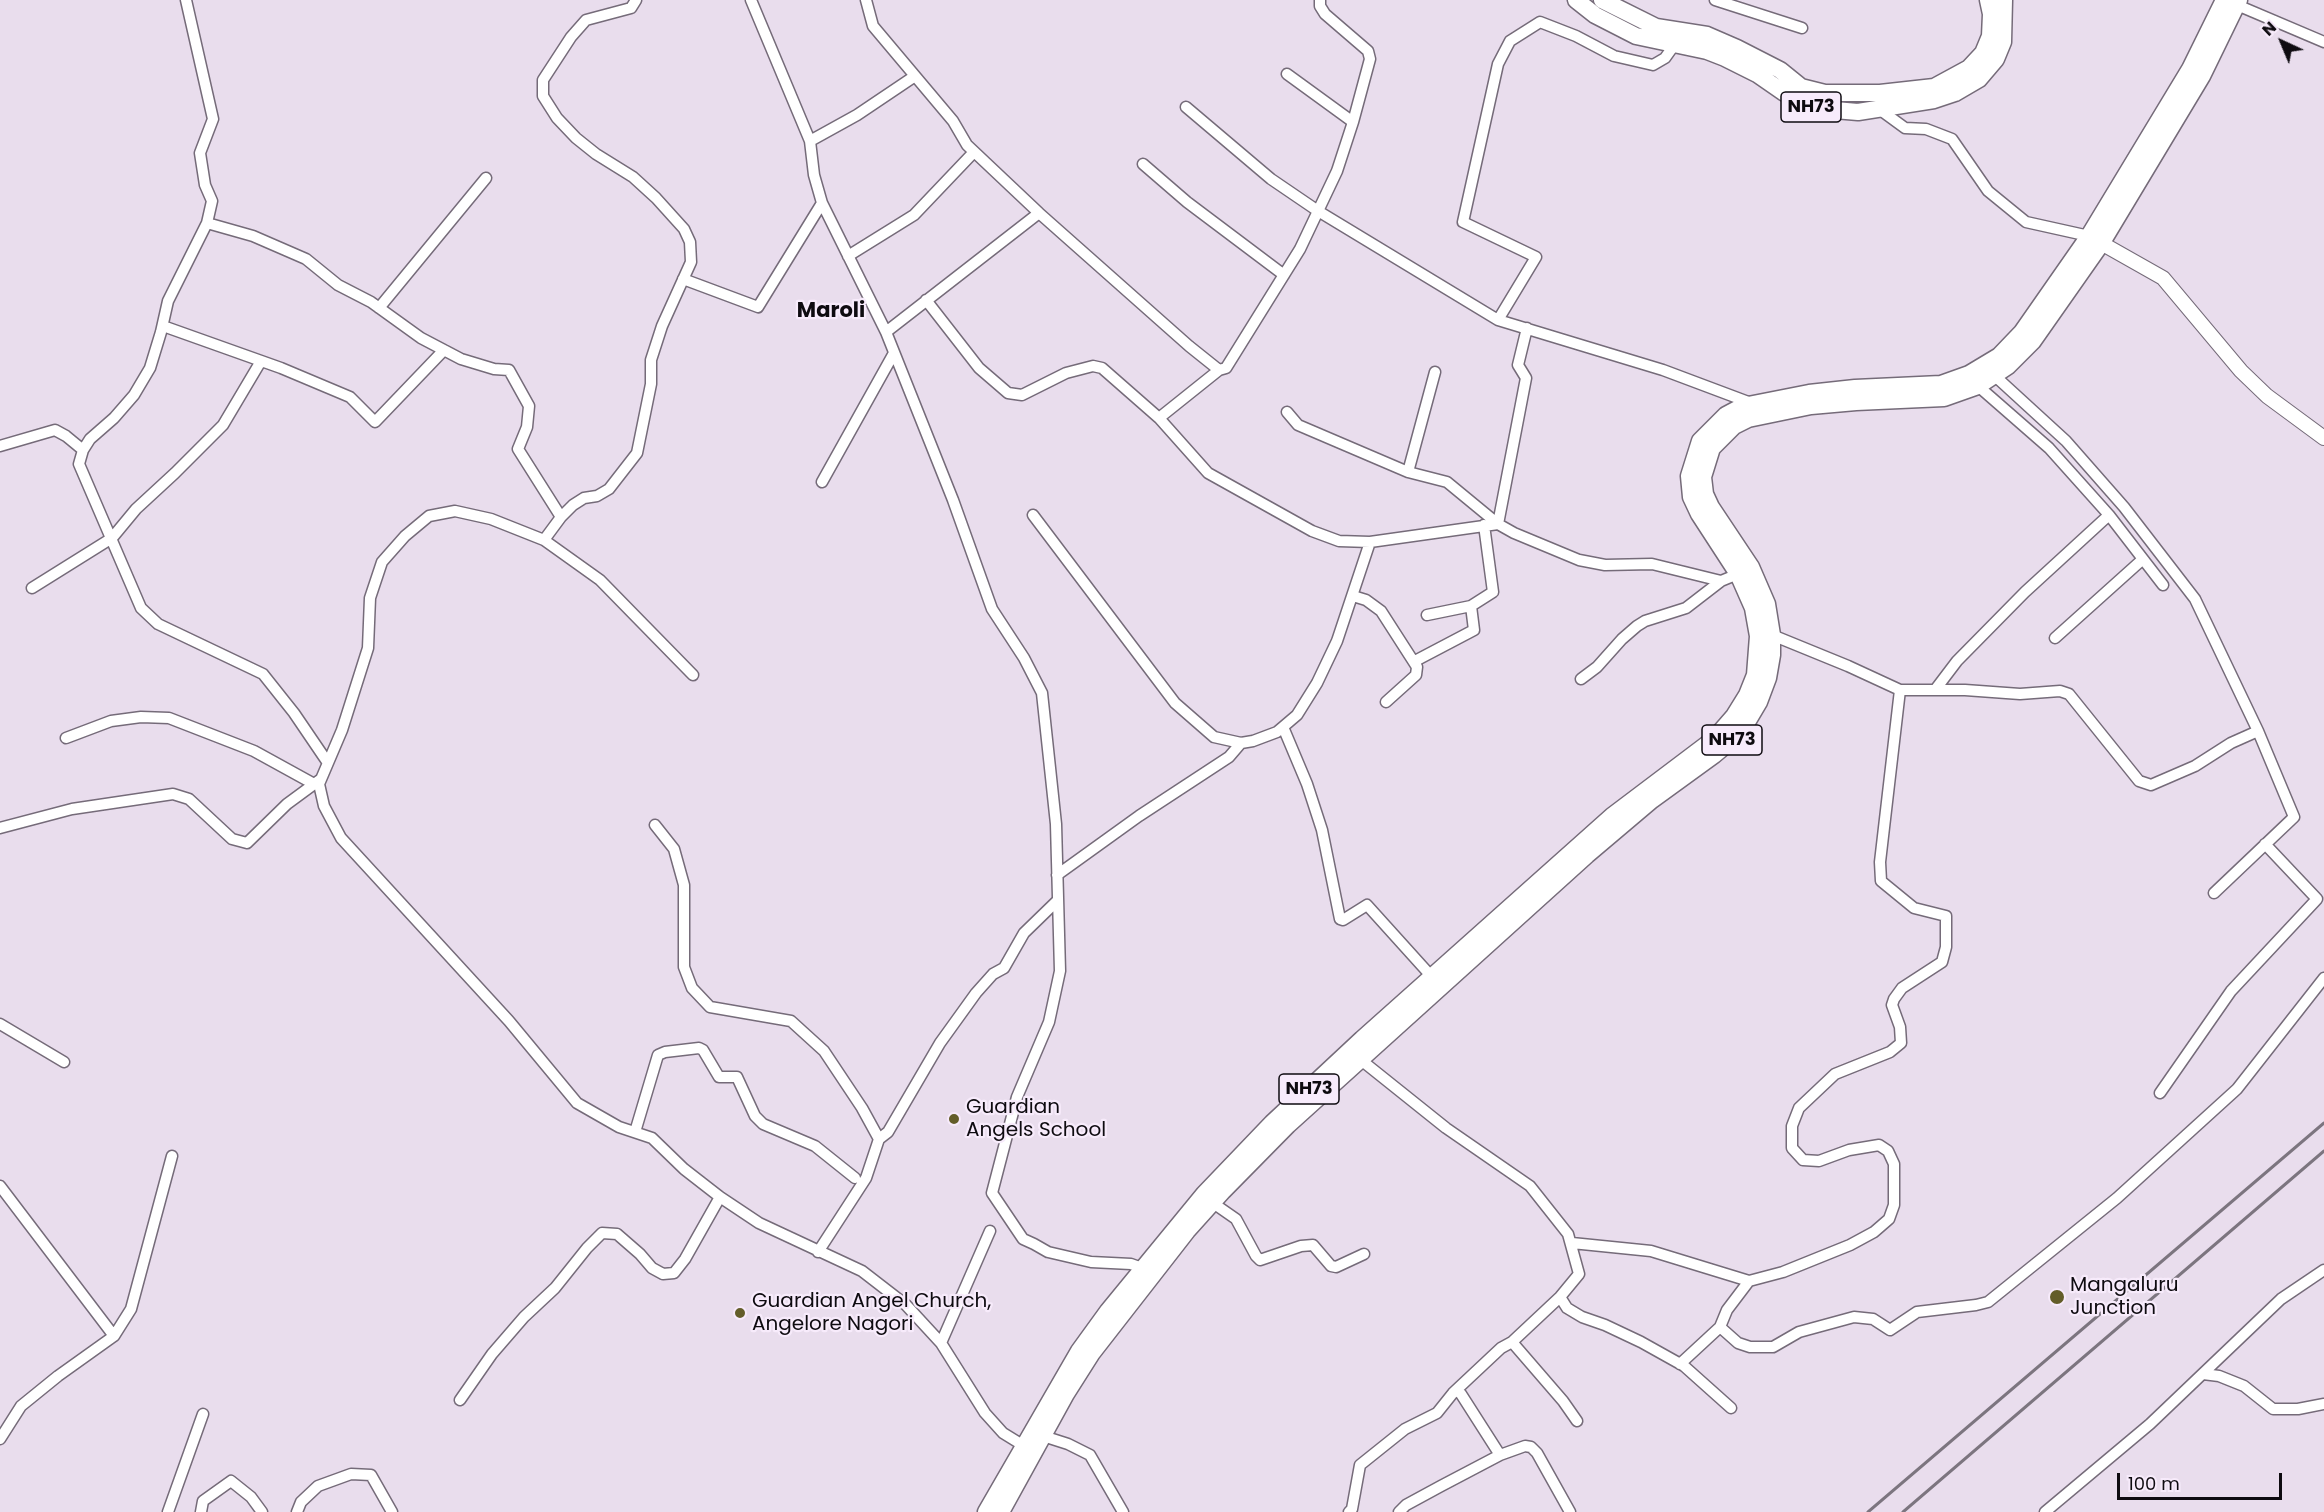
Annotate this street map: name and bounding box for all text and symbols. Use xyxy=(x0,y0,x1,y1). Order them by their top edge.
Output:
north arrow xyxy=(2252,12,2312,72)
text: N xyxy=(2257,16,2281,41)
road number: NH73 xyxy=(1781,92,1841,122)
district label: Maroli xyxy=(797,299,865,325)
road number: NH73 xyxy=(1702,725,1762,755)
road number: NH73 xyxy=(1279,1074,1339,1104)
place label: Guardian Angels School xyxy=(966,1096,1106,1143)
marker: Guardian Angels School xyxy=(947,1112,961,1126)
place label: Mangaluru Junction xyxy=(2070,1274,2179,1321)
marker: Mangaluru Junction xyxy=(2048,1288,2066,1306)
place label: Guardian Angel Church, Angelore Nagori xyxy=(752,1290,991,1337)
marker: Guardian Angel Church, Angelore Nagori xyxy=(733,1306,747,1320)
scale bar xyxy=(2120,1461,2285,1499)
text: 100 m xyxy=(2128,1471,2180,1496)

